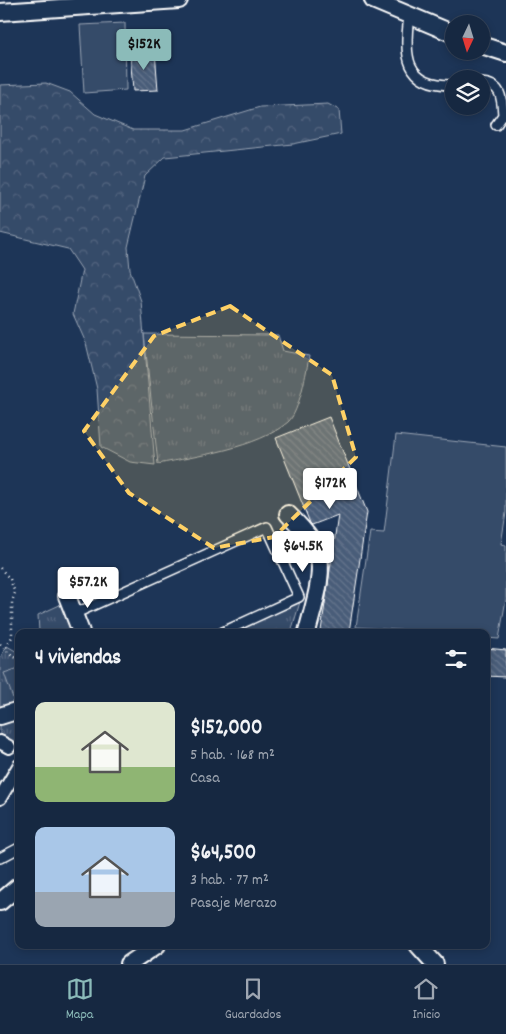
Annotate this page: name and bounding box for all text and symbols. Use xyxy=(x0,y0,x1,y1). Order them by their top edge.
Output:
north arrow xyxy=(445,15,490,60)
map controls xyxy=(445,15,490,115)
pin: $152K xyxy=(109,28,179,71)
text: $152K xyxy=(127,33,161,56)
button: layers xyxy=(445,70,490,115)
pin: $172K xyxy=(295,468,365,510)
text: $172K xyxy=(314,472,346,495)
pin: $64.5K xyxy=(262,530,344,573)
text: $64.5K xyxy=(283,535,323,558)
pin: $57.2K xyxy=(47,566,129,609)
text: $57.2K xyxy=(69,571,107,594)
text: 4 viviendas xyxy=(35,644,121,674)
icon: filters xyxy=(442,645,470,673)
text: $152,000 xyxy=(190,714,262,744)
icon: home xyxy=(75,722,135,782)
text: 5 hab. · 168 m² xyxy=(190,744,275,767)
text: Casa xyxy=(190,767,220,790)
text: $64,500 xyxy=(190,839,256,869)
icon: home xyxy=(75,847,135,907)
text: 3 hab. · 77 m² xyxy=(190,869,269,892)
text: Pasaje Merazo xyxy=(190,892,277,915)
tab: Mapa xyxy=(66,975,94,1025)
tab: Guardados xyxy=(225,975,281,1025)
tab: Inicio xyxy=(412,975,440,1025)

